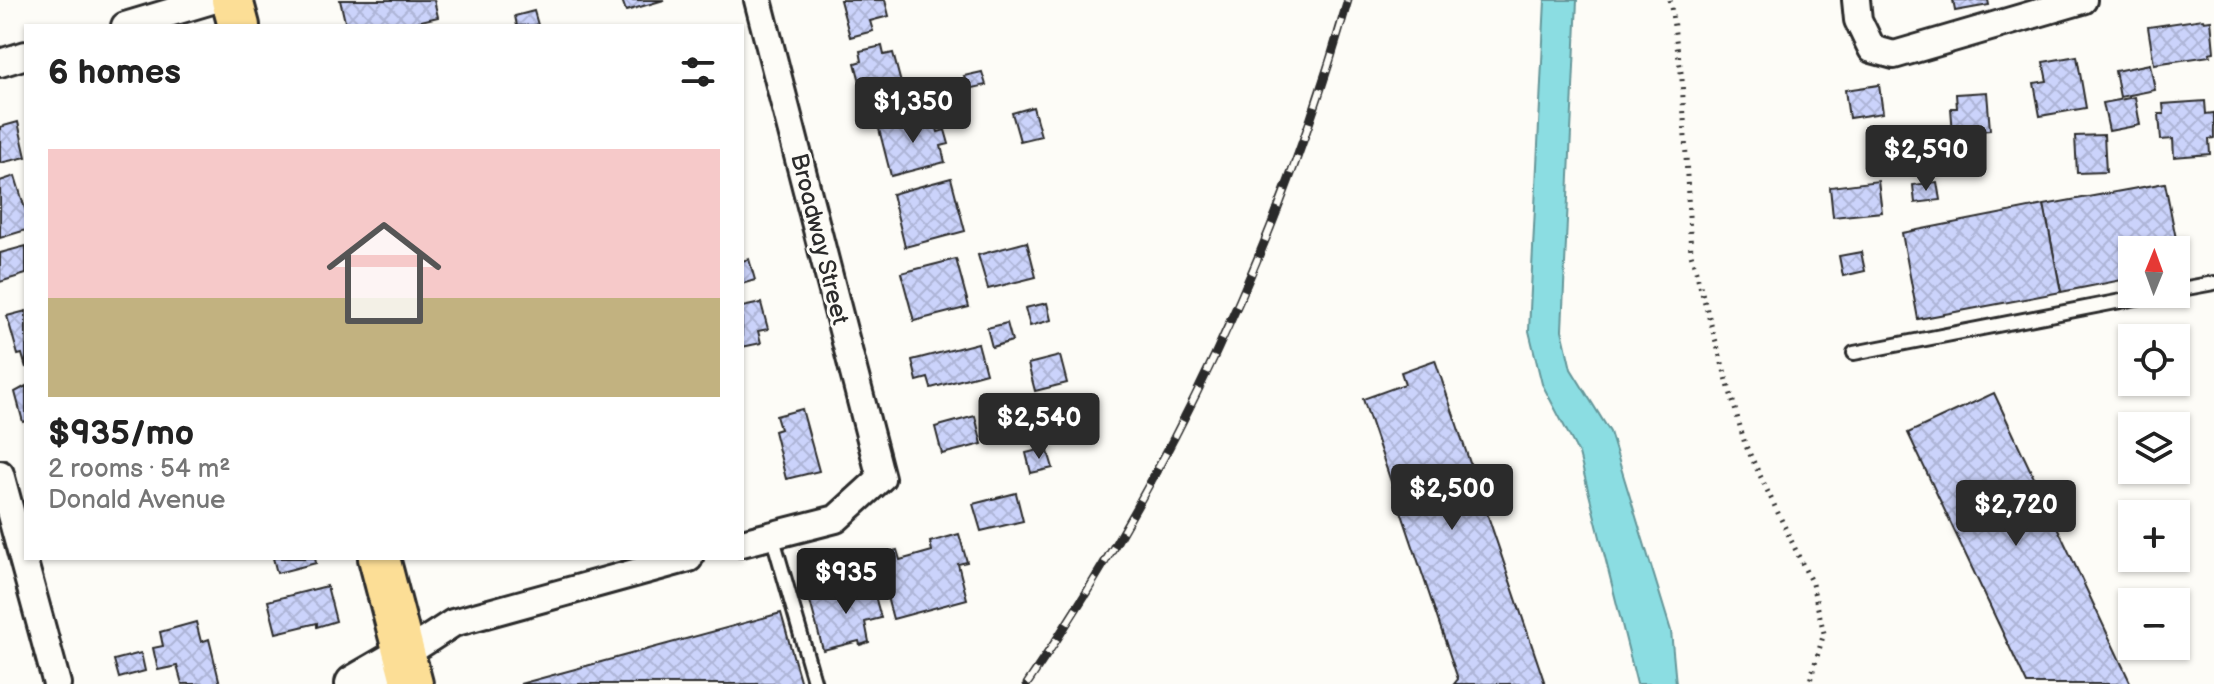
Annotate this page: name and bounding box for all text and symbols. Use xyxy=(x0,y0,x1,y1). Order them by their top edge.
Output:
icon: filters xyxy=(676,50,720,94)
text: 6 homes xyxy=(48,52,181,93)
pin: $1,350 xyxy=(848,77,978,145)
text: $1,350 xyxy=(873,87,953,118)
pin: $2,590 xyxy=(1861,125,1991,193)
text: $2,590 xyxy=(1884,135,1968,166)
street label: Broadway Street xyxy=(784,151,855,328)
icon: home xyxy=(312,201,456,345)
north arrow xyxy=(2118,236,2190,308)
map controls xyxy=(2118,236,2190,660)
button: locate xyxy=(2118,324,2190,396)
pin: $2,540 xyxy=(974,393,1104,461)
text: $2,540 xyxy=(997,403,1082,434)
button: layers xyxy=(2118,412,2190,484)
text: $935/mo xyxy=(48,413,194,454)
text: 2 rooms · 54 m² xyxy=(48,454,231,485)
pin: $2,500 xyxy=(1387,464,1517,532)
text: $2,500 xyxy=(1409,474,1495,505)
pin: $2,720 xyxy=(1951,480,2081,548)
text: Donald Avenue xyxy=(48,485,226,516)
text: $2,720 xyxy=(1974,490,2058,521)
button: + xyxy=(2118,500,2190,572)
pin: $935 xyxy=(799,548,893,616)
text: $935 xyxy=(815,558,877,589)
button: − xyxy=(2118,588,2190,660)

